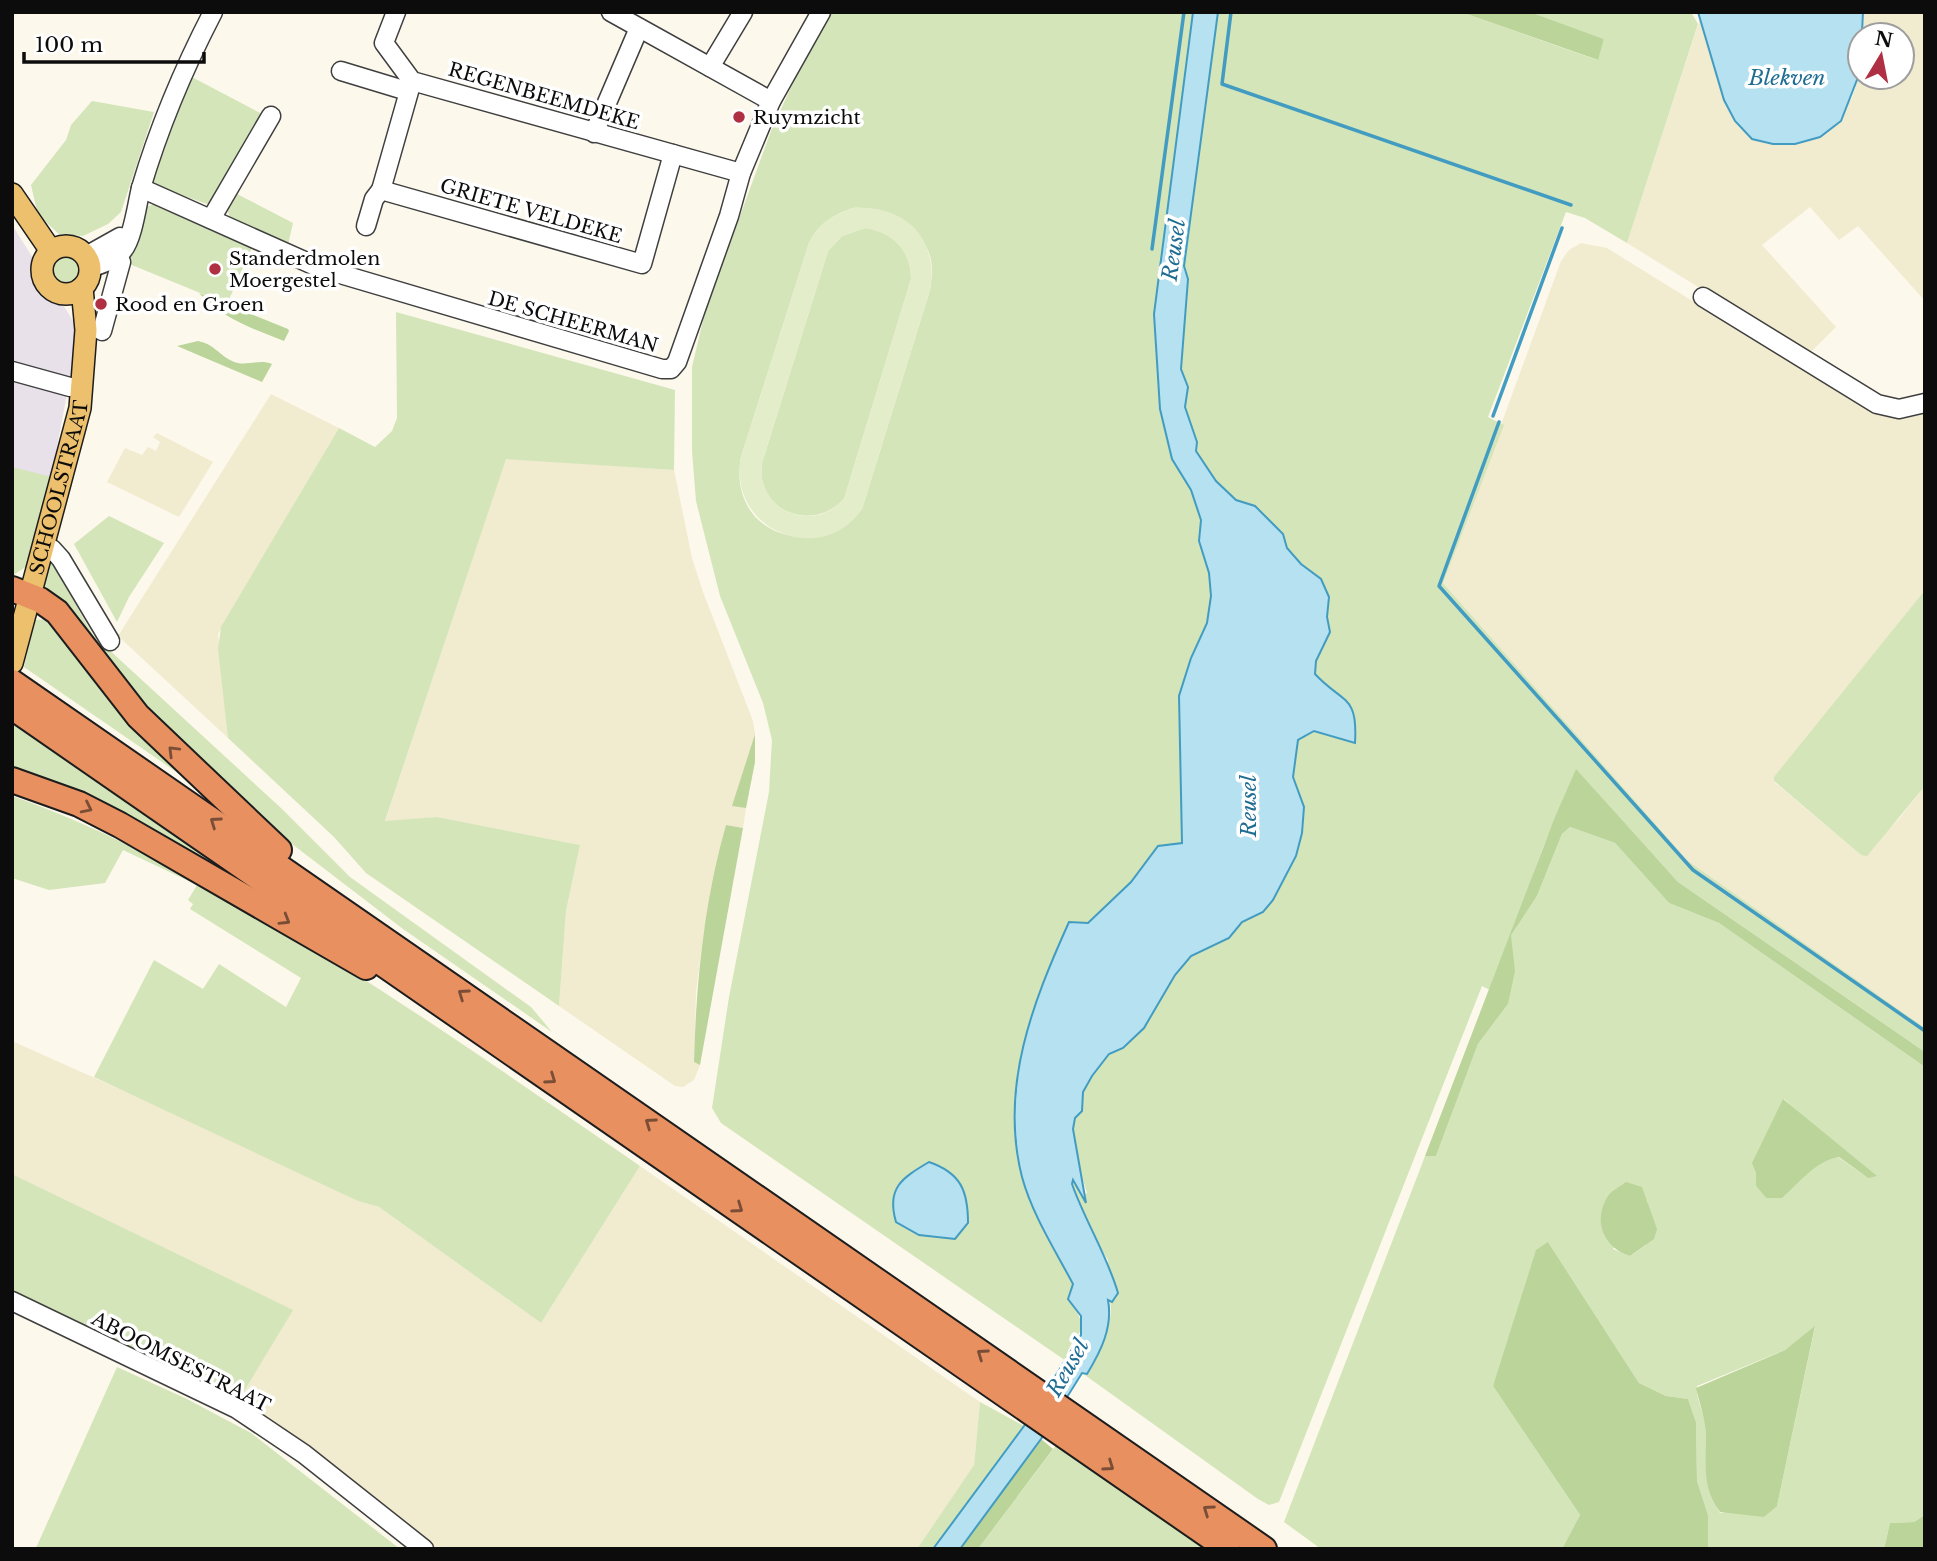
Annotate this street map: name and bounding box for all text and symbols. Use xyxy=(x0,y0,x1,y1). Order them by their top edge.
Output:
scale bar xyxy=(24,21,205,65)
north arrow xyxy=(1846,21,1916,91)
text: N xyxy=(1873,27,1895,53)
text: 100 m xyxy=(35,32,103,58)
street label: REGENBEEMDEKE xyxy=(446,58,642,134)
water label: Blekven xyxy=(1748,65,1825,91)
place label: Ruymzicht xyxy=(753,106,862,129)
marker: Ruymzicht xyxy=(731,109,747,125)
street label: GRIETE VELDEKE xyxy=(437,174,625,248)
water label: Reusel xyxy=(1157,217,1191,283)
place label: Standerdmolen Moergestel xyxy=(229,247,380,292)
marker: Standerdmolen Moergestel xyxy=(207,261,223,277)
street label: DE SCHEERMAN xyxy=(485,287,661,357)
place label: Rood en Groen xyxy=(115,293,264,316)
marker: Rood en Groen xyxy=(93,296,109,312)
street label: SCHOOLSTRAAT xyxy=(25,399,92,577)
one-way arrow xyxy=(169,746,182,759)
water label: Reusel xyxy=(1236,775,1262,838)
one-way arrow xyxy=(80,800,92,814)
one-way arrow xyxy=(210,818,223,830)
one-way arrow xyxy=(278,912,291,925)
one-way arrow xyxy=(458,990,471,1002)
one-way arrow xyxy=(543,1071,556,1083)
one-way arrow xyxy=(645,1119,658,1131)
one-way arrow xyxy=(730,1200,743,1212)
street label: ABOOMSESTRAAT xyxy=(87,1307,274,1417)
water label: Reusel xyxy=(1041,1334,1095,1402)
one-way arrow xyxy=(977,1350,990,1362)
one-way arrow xyxy=(1101,1458,1114,1470)
one-way arrow xyxy=(1203,1506,1216,1518)

